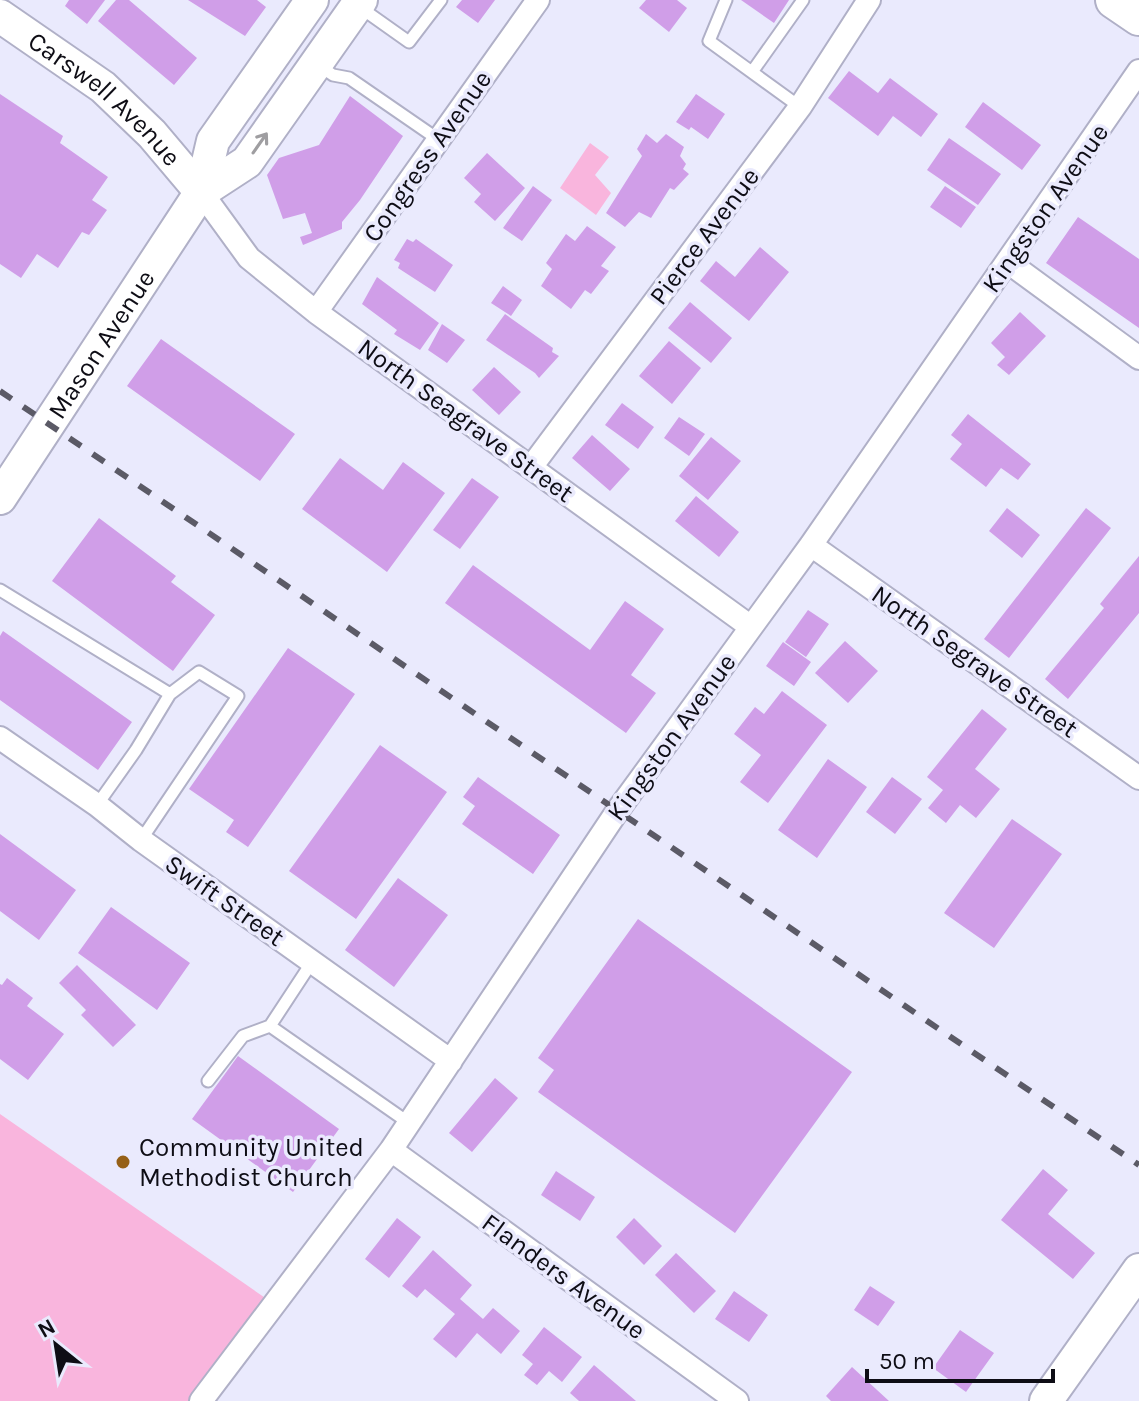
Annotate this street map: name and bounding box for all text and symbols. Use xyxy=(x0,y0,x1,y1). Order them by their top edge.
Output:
street label: Carswell Avenue xyxy=(22,25,187,173)
street label: Congress Avenue xyxy=(357,65,498,248)
street label: Kingston Avenue xyxy=(976,118,1115,299)
one-way arrow xyxy=(252,133,268,155)
street label: Pierce Avenue xyxy=(643,162,766,311)
street label: Mason Avenue xyxy=(41,264,162,425)
street label: North Seagrave Street xyxy=(352,332,580,509)
street label: North Segrave Street xyxy=(866,579,1084,744)
street label: Kingston Avenue xyxy=(600,648,742,827)
street label: Swift Street xyxy=(159,848,291,953)
place label: Community United Methodist Church xyxy=(139,1132,364,1193)
marker: Community United Methodist Church xyxy=(114,1153,132,1171)
street label: Flanders Avenue xyxy=(476,1207,651,1346)
north arrow xyxy=(16,1305,96,1385)
text: N xyxy=(33,1313,60,1344)
scale bar xyxy=(867,1333,1053,1383)
text: 50 m xyxy=(879,1347,935,1375)

